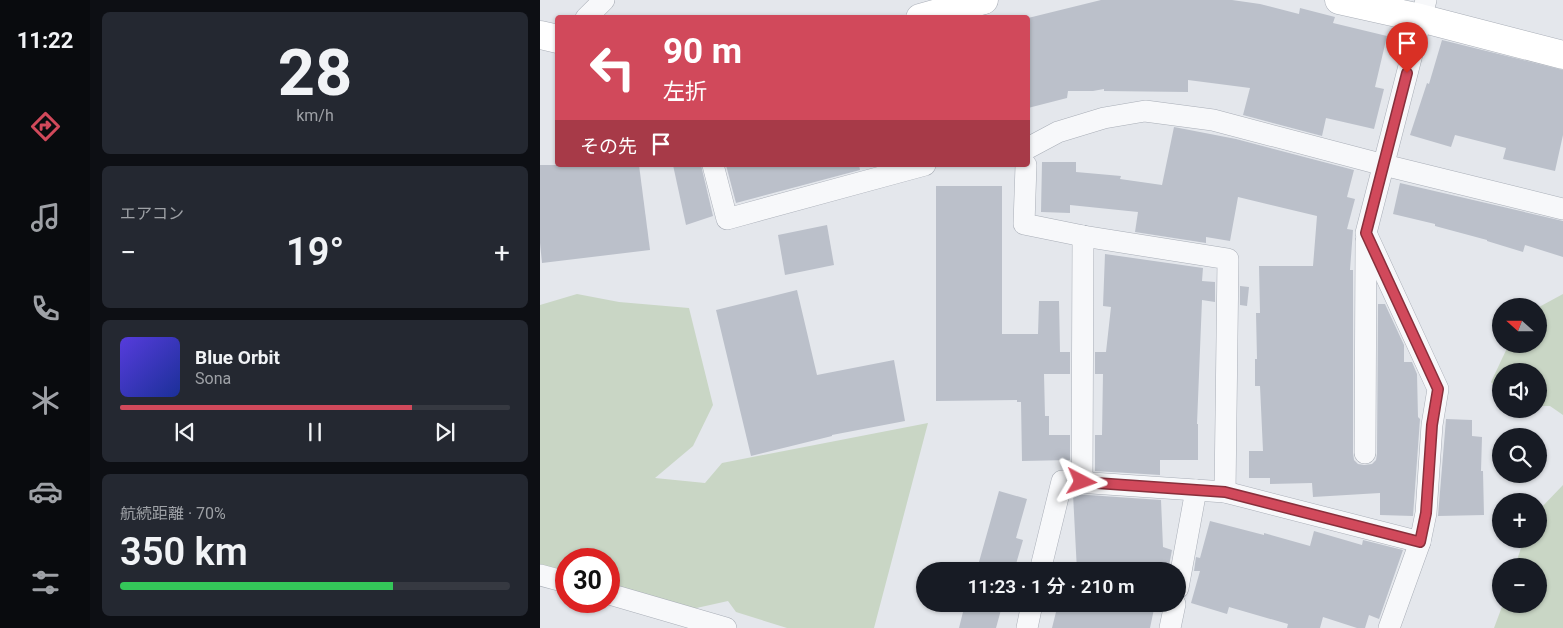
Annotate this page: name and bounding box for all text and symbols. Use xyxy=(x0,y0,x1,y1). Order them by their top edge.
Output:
pin xyxy=(1386,22,1428,73)
text: 11:22 xyxy=(17,28,73,53)
icon: arrive xyxy=(1393,29,1421,57)
text: 90 m xyxy=(663,31,742,72)
text: 28 xyxy=(278,35,352,111)
icon: left xyxy=(580,35,645,100)
text: 左折 xyxy=(663,79,707,104)
text: km/h xyxy=(296,106,334,125)
icon: directions xyxy=(28,109,63,144)
icon: arrive xyxy=(647,130,675,158)
text: その先 xyxy=(580,135,637,158)
icon: music xyxy=(28,200,63,235)
text: エアコン xyxy=(120,204,184,223)
text: 19° xyxy=(286,230,344,274)
text: − xyxy=(120,236,136,269)
text: + xyxy=(494,236,510,269)
icon: phone xyxy=(28,291,63,326)
north arrow xyxy=(1492,298,1548,352)
map controls xyxy=(1492,298,1547,613)
text: Blue Orbit xyxy=(195,346,280,369)
button: sound xyxy=(1492,363,1547,418)
text: Sona xyxy=(195,369,231,388)
icon: climate xyxy=(28,383,63,418)
icon: previous xyxy=(171,418,199,446)
icon: pause xyxy=(301,418,329,446)
icon: next xyxy=(431,418,459,446)
button: search xyxy=(1492,428,1547,483)
position arrow xyxy=(1055,455,1107,507)
icon: car xyxy=(28,474,63,509)
button: + xyxy=(1492,493,1547,548)
text: 航続距離 · 70% xyxy=(120,504,226,523)
text: 350 km xyxy=(120,530,248,574)
speed limit sign: 30 xyxy=(555,548,620,613)
button: − xyxy=(1492,558,1547,613)
icon: filters xyxy=(28,565,63,600)
text: 11:23 · 1 分 · 210 m xyxy=(968,575,1134,598)

